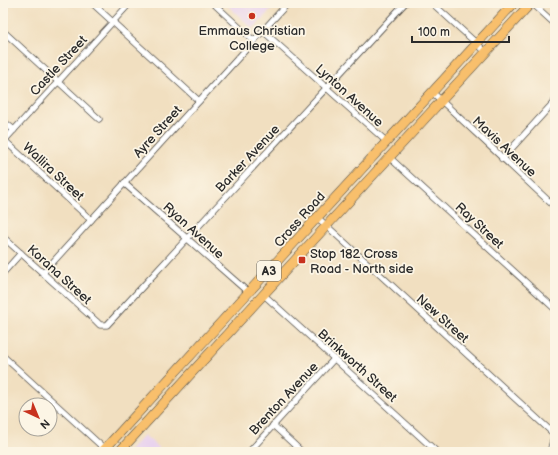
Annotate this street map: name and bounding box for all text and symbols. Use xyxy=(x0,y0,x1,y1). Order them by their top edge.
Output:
marker: Emmaus Christian College xyxy=(247,11,257,21)
scale bar xyxy=(412,18,509,44)
place label: Emmaus Christian College xyxy=(199,23,305,54)
text: 100 m xyxy=(418,25,450,40)
street label: Castle Street xyxy=(27,32,91,99)
street label: Lynton Avenue xyxy=(312,61,387,131)
street label: Ayre Street xyxy=(130,102,185,161)
street label: Mavis Avenue xyxy=(469,113,540,181)
street label: Barker Avenue xyxy=(212,121,283,196)
street label: Wallira Street xyxy=(19,139,87,204)
street label: Cross Road xyxy=(271,189,329,251)
street label: Ryan Avenue xyxy=(159,199,227,263)
street label: Ray Street xyxy=(452,199,507,252)
street label: Korana Street xyxy=(24,242,95,308)
place label: Stop 182 Cross Road - North side xyxy=(310,246,414,277)
marker: Stop 182 Cross Road - North side xyxy=(297,255,307,265)
road number: A3 xyxy=(257,261,281,281)
street label: New Street xyxy=(413,291,472,346)
street label: Brinkworth Street xyxy=(314,326,400,406)
street label: Brenton Avenue xyxy=(246,359,322,438)
north arrow xyxy=(18,397,58,437)
text: N xyxy=(37,416,52,431)

